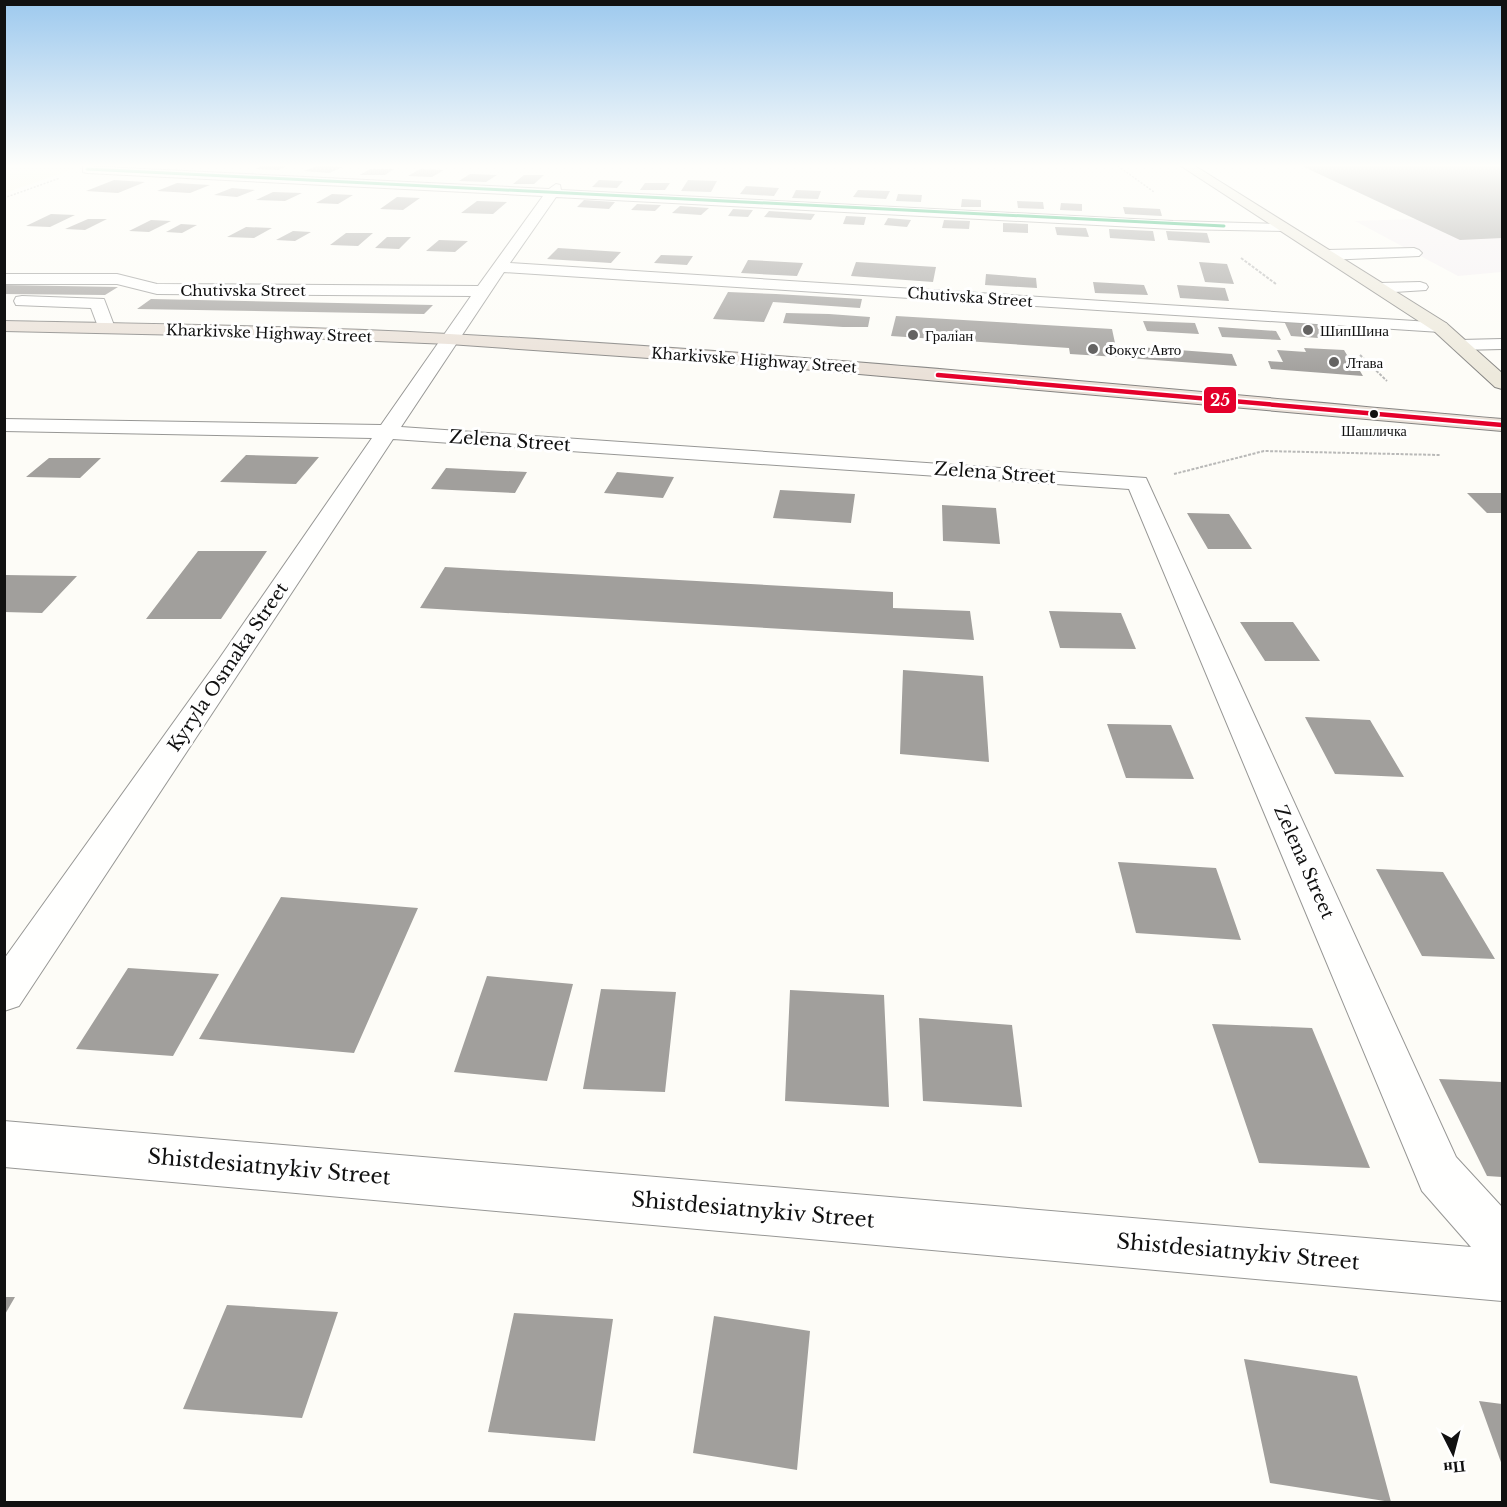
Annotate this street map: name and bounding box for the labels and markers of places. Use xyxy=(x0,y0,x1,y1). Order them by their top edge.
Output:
place label: ШипШина xyxy=(1320,321,1389,340)
marker: ШипШина xyxy=(1301,323,1315,337)
place label: Граліан xyxy=(925,326,973,345)
marker: Граліан xyxy=(906,328,920,342)
place label: Фокус Авто xyxy=(1105,340,1181,359)
marker: Фокус Авто xyxy=(1086,342,1100,356)
place label: Лтава xyxy=(1346,353,1383,372)
marker: Лтава xyxy=(1327,355,1341,369)
marker: Шашличка xyxy=(1368,408,1380,420)
place label: Шашличка xyxy=(1341,422,1408,440)

